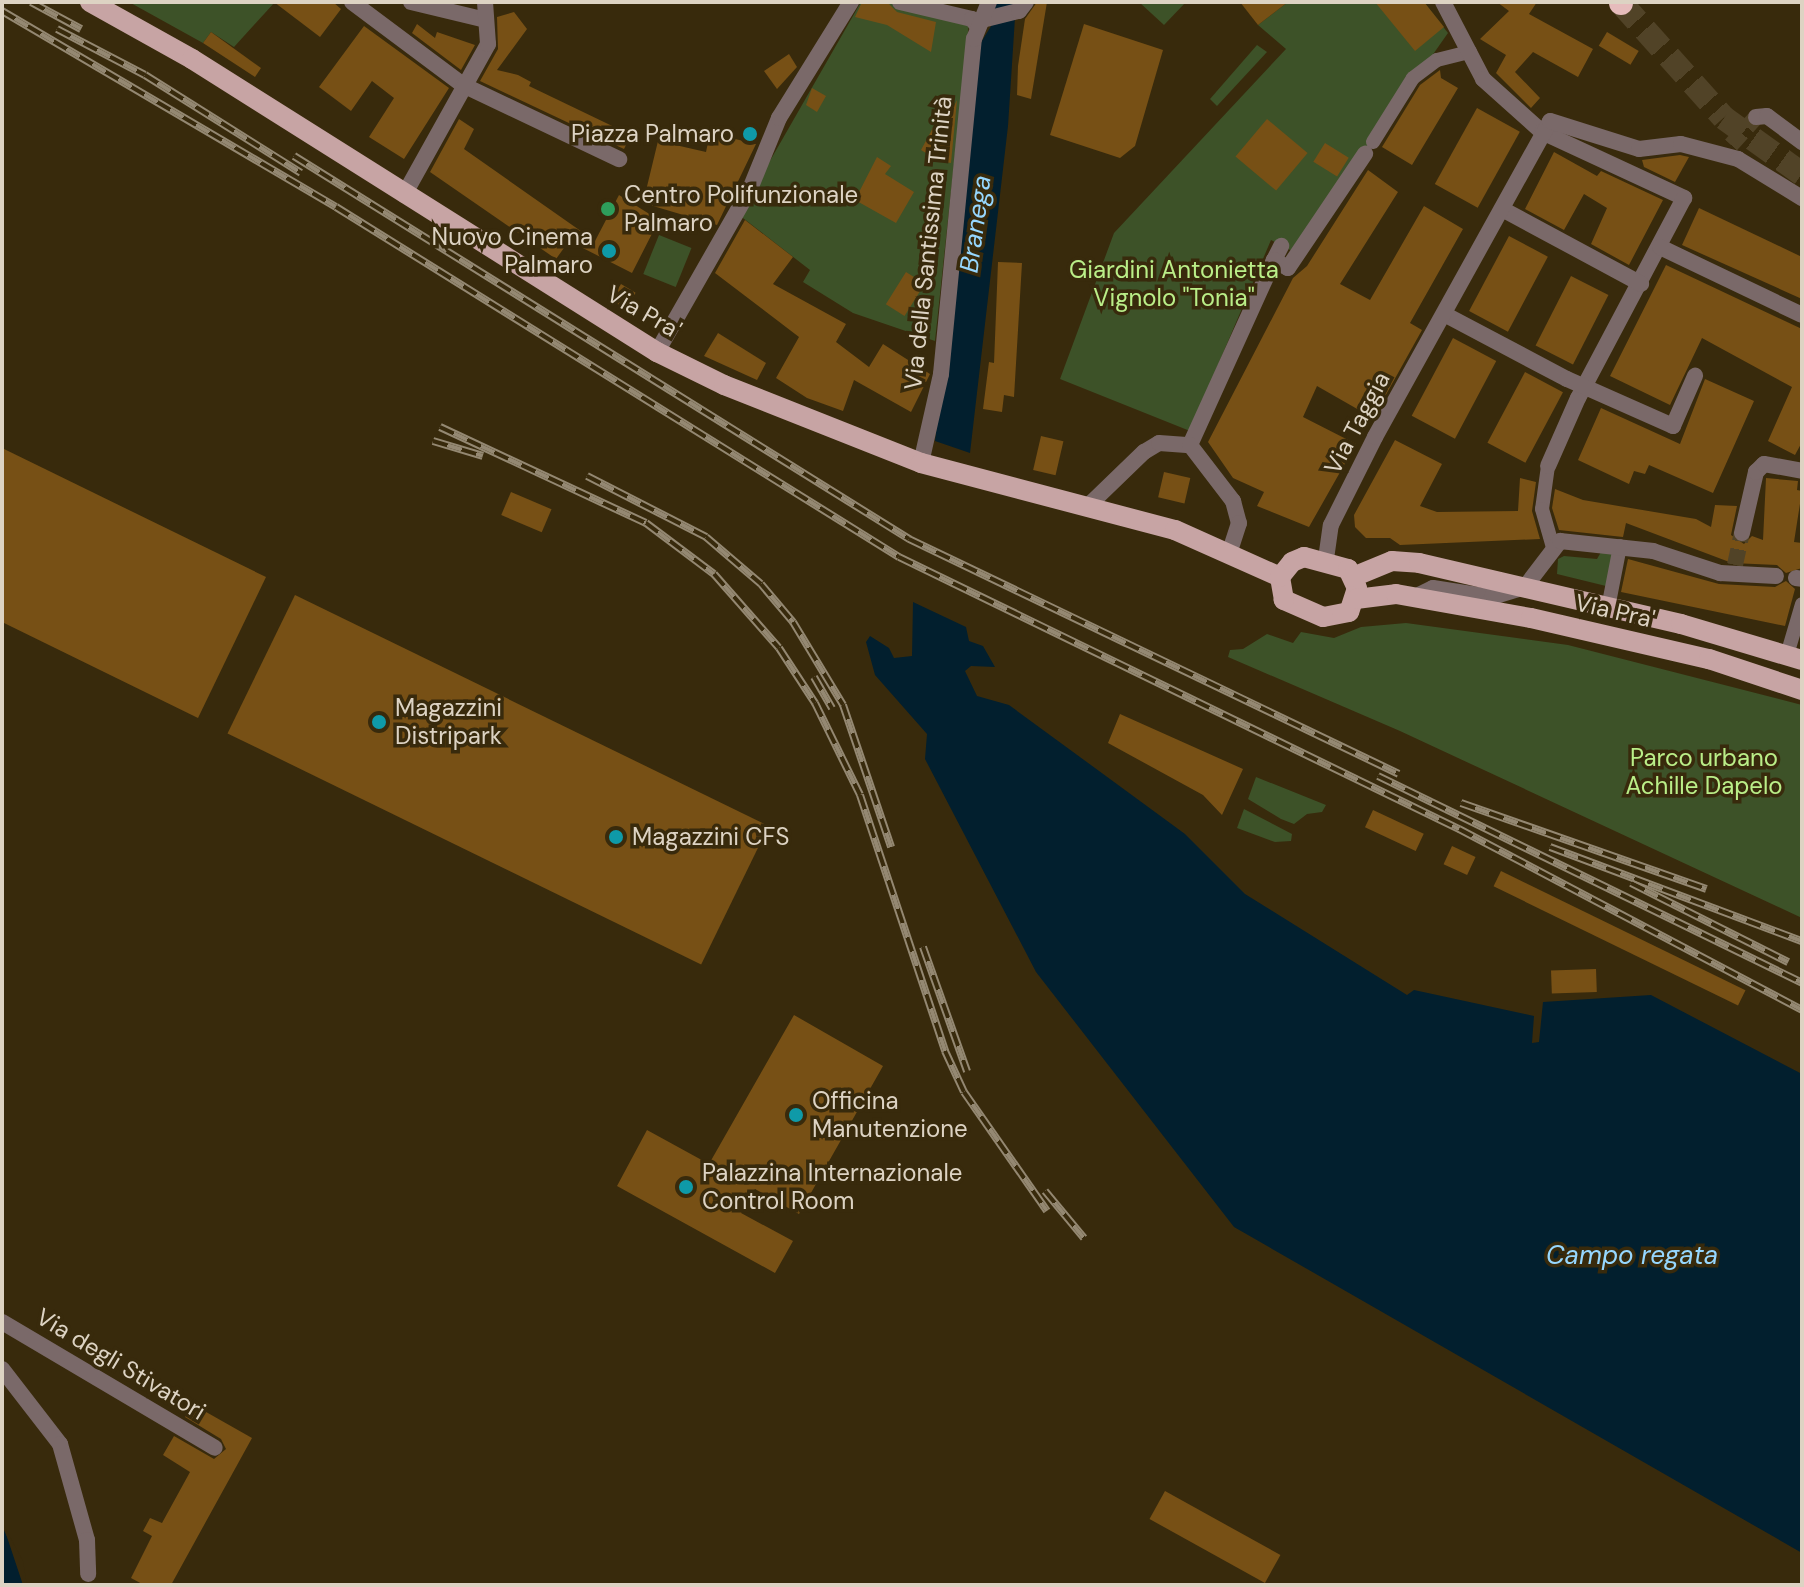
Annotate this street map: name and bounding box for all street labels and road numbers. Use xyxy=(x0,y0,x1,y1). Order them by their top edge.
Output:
street label: Via della Santissima Trinità xyxy=(898,95,958,391)
street label: Via Pra' xyxy=(602,279,686,345)
street label: Via Taggia xyxy=(1318,367,1396,479)
street label: Via Pra' xyxy=(1572,588,1658,634)
street label: Via degli Stivatori xyxy=(31,1302,211,1426)

